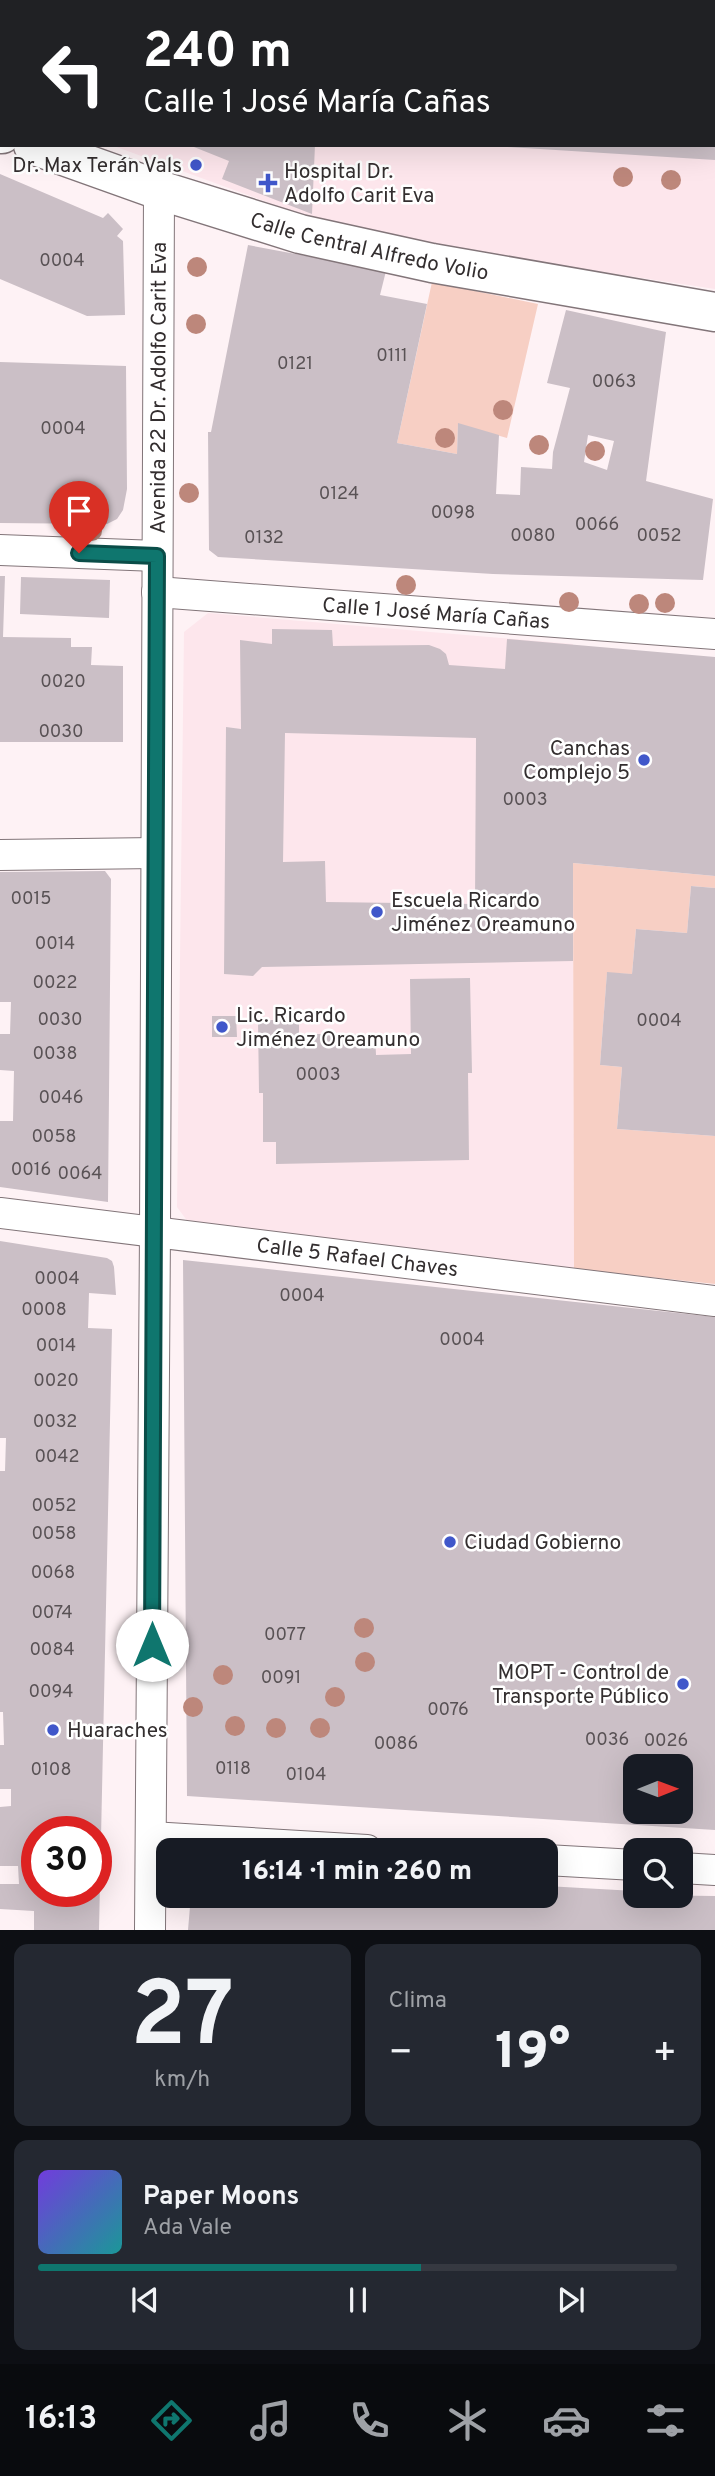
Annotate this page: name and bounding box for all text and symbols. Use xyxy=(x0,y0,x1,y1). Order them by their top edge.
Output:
text: 240 m xyxy=(143,23,292,85)
icon: left xyxy=(28,28,119,119)
text: Calle 1 José María Cañas xyxy=(143,84,491,124)
place label: Dr. Max Terán Vals xyxy=(12,153,182,180)
marker: Dr. Max Terán Vals xyxy=(188,157,204,173)
place label: Hospital Dr. Adolfo Carit Eva xyxy=(284,159,434,210)
marker: Hospital Dr. Adolfo Carit Eva xyxy=(258,173,278,193)
street label: Calle Central Alfredo Volio xyxy=(246,207,491,288)
street label: Avenida 22 Dr. Adolfo Carit Eva xyxy=(146,242,174,534)
house number: 0004 xyxy=(39,250,85,273)
house number: 0111 xyxy=(376,345,408,368)
house number: 0121 xyxy=(277,353,313,376)
house number: 0063 xyxy=(592,371,636,394)
house number: 0004 xyxy=(40,418,86,441)
pin xyxy=(49,481,109,553)
house number: 0124 xyxy=(319,483,359,506)
icon: arrive xyxy=(60,492,98,530)
house number: 0098 xyxy=(431,502,475,525)
house number: 0066 xyxy=(575,514,619,537)
house number: 0080 xyxy=(510,525,556,548)
house number: 0052 xyxy=(636,525,682,548)
house number: 0132 xyxy=(244,527,284,550)
street label: Calle 1 José María Cañas xyxy=(321,592,551,637)
house number: 0020 xyxy=(40,671,86,694)
house number: 0030 xyxy=(38,721,84,744)
place label: Canchas Complejo 5 xyxy=(523,736,630,787)
marker: Canchas Complejo 5 xyxy=(636,752,652,768)
house number: 0003 xyxy=(502,789,548,812)
house number: 0015 xyxy=(11,888,51,911)
place label: Escuela Ricardo Jiménez Oreamuno xyxy=(391,888,575,939)
marker: Escuela Ricardo Jiménez Oreamuno xyxy=(369,904,385,920)
house number: 0014 xyxy=(35,933,75,956)
house number: 0022 xyxy=(32,972,78,995)
place label: Lic. Ricardo Jiménez Oreamuno xyxy=(236,1003,420,1054)
house number: 0030 xyxy=(37,1009,83,1032)
house number: 0004 xyxy=(636,1010,682,1033)
marker: Lic. Ricardo Jiménez Oreamuno xyxy=(214,1019,230,1035)
house number: 0038 xyxy=(33,1043,77,1066)
house number: 0003 xyxy=(295,1064,341,1087)
house number: 0046 xyxy=(39,1087,83,1110)
house number: 0058 xyxy=(31,1126,77,1149)
house number: 0016 xyxy=(11,1159,51,1182)
house number: 0064 xyxy=(58,1163,102,1186)
street label: Calle 5 Rafael Chaves xyxy=(255,1233,459,1284)
house number: 0004 xyxy=(34,1268,80,1291)
house number: 0004 xyxy=(279,1285,325,1308)
house number: 0008 xyxy=(21,1299,67,1322)
house number: 0004 xyxy=(439,1329,485,1352)
house number: 0014 xyxy=(36,1335,76,1358)
house number: 0020 xyxy=(33,1370,79,1393)
house number: 0032 xyxy=(33,1411,77,1434)
house number: 0042 xyxy=(34,1446,80,1469)
house number: 0052 xyxy=(31,1495,77,1518)
house number: 0058 xyxy=(31,1523,77,1546)
place label: Ciudad Gobierno xyxy=(464,1530,621,1557)
marker: Ciudad Gobierno xyxy=(442,1534,458,1550)
house number: 0068 xyxy=(31,1562,75,1585)
house number: 0074 xyxy=(31,1602,73,1625)
position arrow xyxy=(115,1608,189,1682)
house number: 0077 xyxy=(264,1624,306,1647)
house number: 0084 xyxy=(29,1639,75,1662)
place label: MOPT - Control de Transporte Público xyxy=(492,1660,669,1711)
house number: 0091 xyxy=(261,1667,301,1690)
marker: MOPT - Control de Transporte Público xyxy=(675,1676,691,1692)
house number: 0094 xyxy=(29,1681,73,1704)
house number: 0076 xyxy=(427,1699,469,1722)
place label: Huaraches xyxy=(67,1718,168,1745)
marker: Huaraches xyxy=(45,1722,61,1738)
house number: 0036 xyxy=(585,1729,629,1752)
house number: 0026 xyxy=(644,1730,688,1753)
house number: 0086 xyxy=(374,1733,418,1756)
north arrow xyxy=(623,1754,693,1824)
map controls xyxy=(623,1754,693,1908)
house number: 0118 xyxy=(215,1758,251,1781)
house number: 0108 xyxy=(31,1759,71,1782)
house number: 0104 xyxy=(285,1764,327,1787)
speed limit sign: 30 xyxy=(21,1816,112,1907)
button: search xyxy=(623,1838,693,1908)
text: 16:14 · 1 min · 260 m xyxy=(242,1856,472,1889)
text: 27 xyxy=(130,1963,234,2078)
text: Clima xyxy=(389,1987,447,2016)
text: 19° xyxy=(495,2021,570,2087)
text: − xyxy=(389,2030,413,2079)
text: + xyxy=(652,2030,677,2079)
text: km/h xyxy=(154,2066,210,2095)
text: Paper Moons xyxy=(143,2181,299,2214)
text: Ada Vale xyxy=(143,2214,232,2243)
icon: previous xyxy=(126,2281,164,2319)
icon: pause xyxy=(339,2281,377,2319)
icon: next xyxy=(552,2281,590,2319)
icon: directions xyxy=(147,2396,196,2445)
icon: music xyxy=(246,2396,295,2445)
icon: phone xyxy=(345,2396,394,2445)
icon: climate xyxy=(443,2396,492,2445)
icon: car xyxy=(542,2396,591,2445)
icon: filters xyxy=(641,2396,690,2445)
text: 16:13 xyxy=(25,2400,97,2440)

